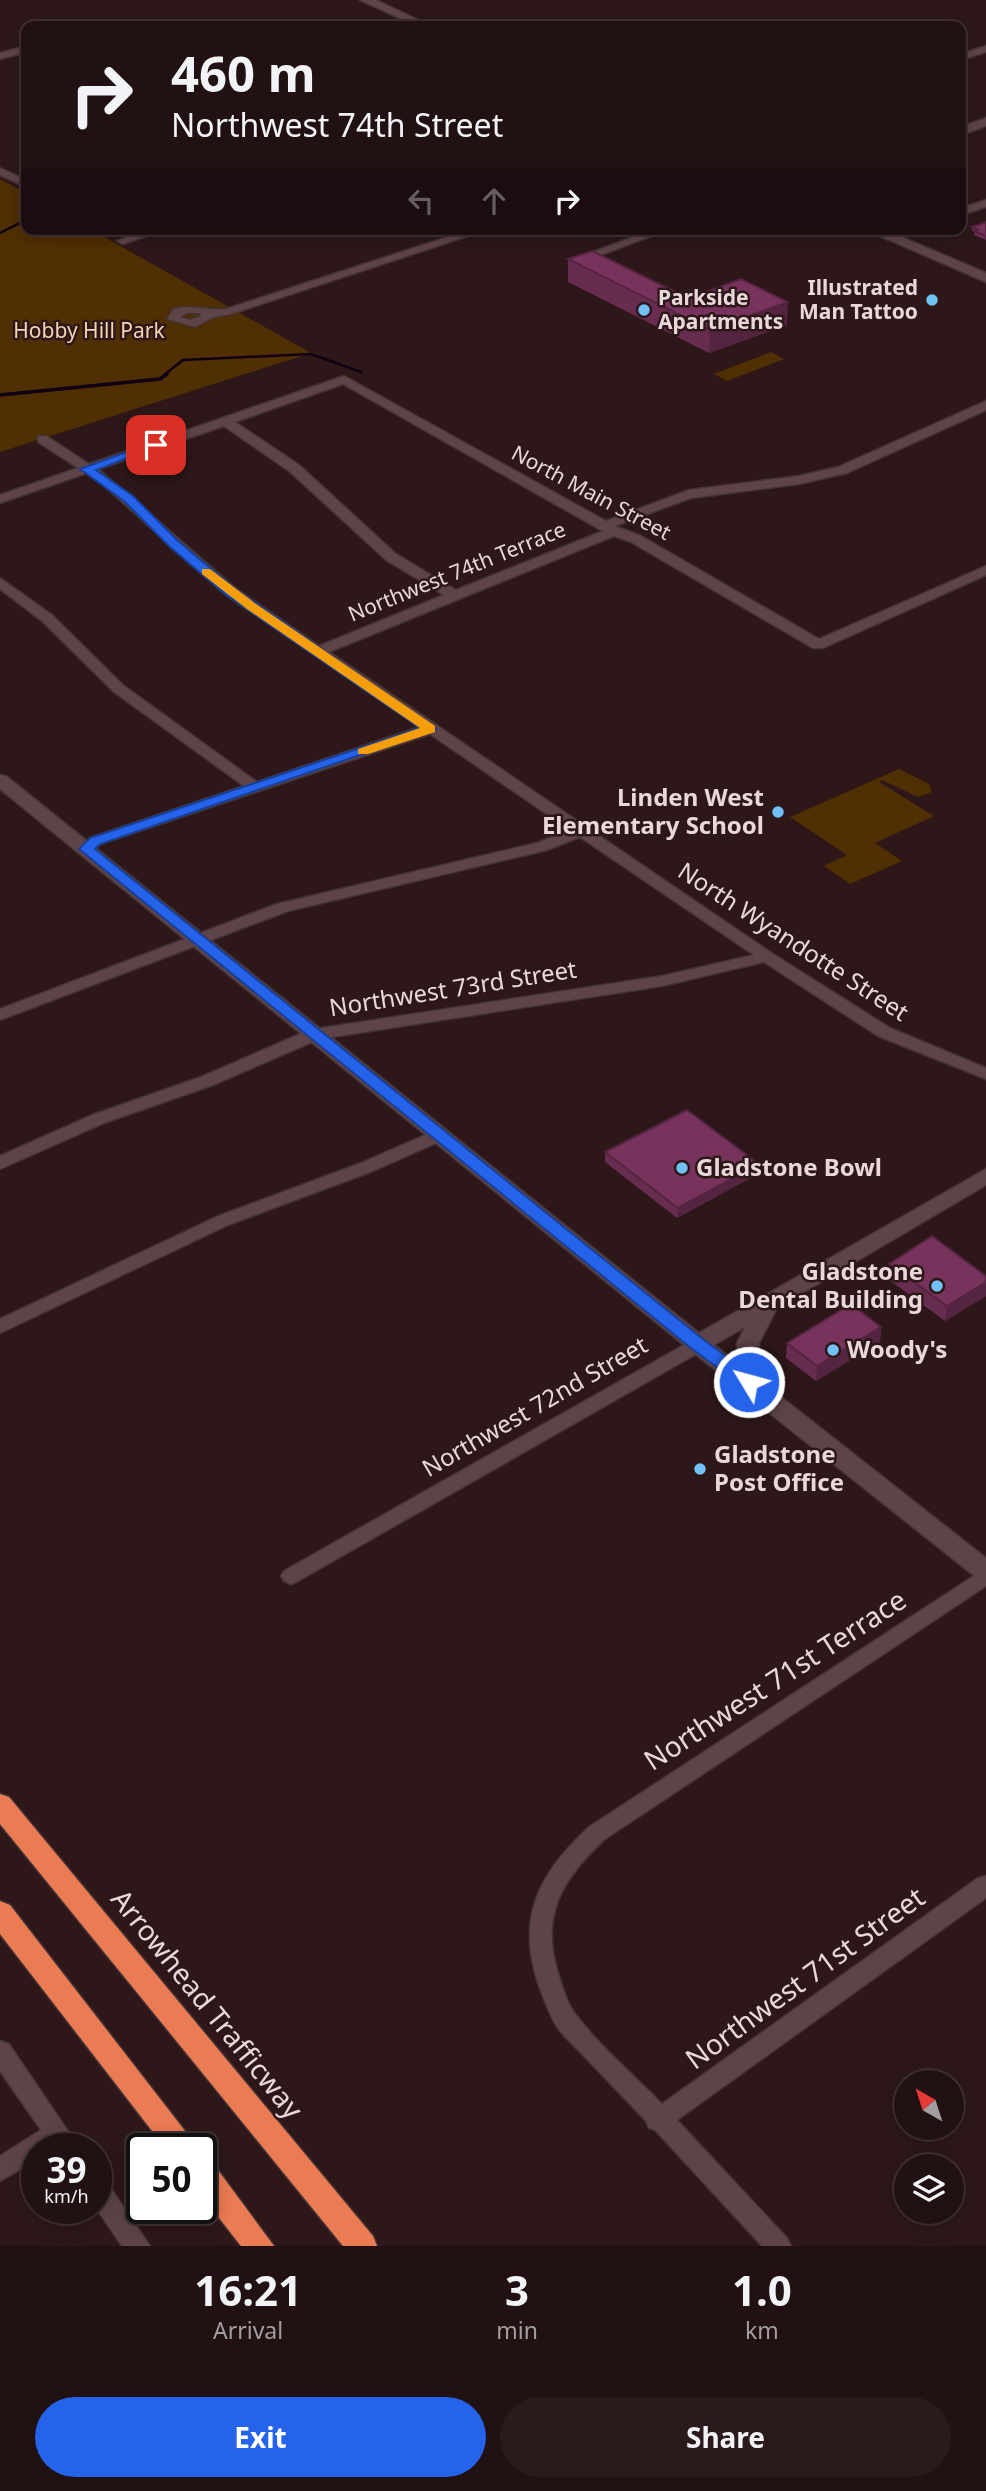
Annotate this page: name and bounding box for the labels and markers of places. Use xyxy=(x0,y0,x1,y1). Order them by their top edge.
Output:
place label: Illustrated Man Tattoo xyxy=(799,273,918,325)
place label: Parkside Apartments xyxy=(658,283,783,335)
marker: Illustrated Man Tattoo xyxy=(924,292,940,308)
marker: Parkside Apartments xyxy=(636,302,652,318)
pin xyxy=(126,415,186,475)
place label: Linden West Elementary School xyxy=(542,780,764,841)
marker: Linden West Elementary School xyxy=(770,804,786,820)
place label: Gladstone Bowl xyxy=(696,1150,882,1183)
marker: Gladstone Bowl xyxy=(674,1160,690,1176)
place label: Gladstone Dental Building xyxy=(738,1254,923,1315)
marker: Gladstone Dental Building xyxy=(929,1278,945,1294)
place label: Woody's xyxy=(847,1332,947,1365)
marker: Woody's xyxy=(825,1342,841,1358)
place label: Gladstone Post Office xyxy=(714,1437,844,1498)
marker: Gladstone Post Office xyxy=(692,1461,708,1477)

